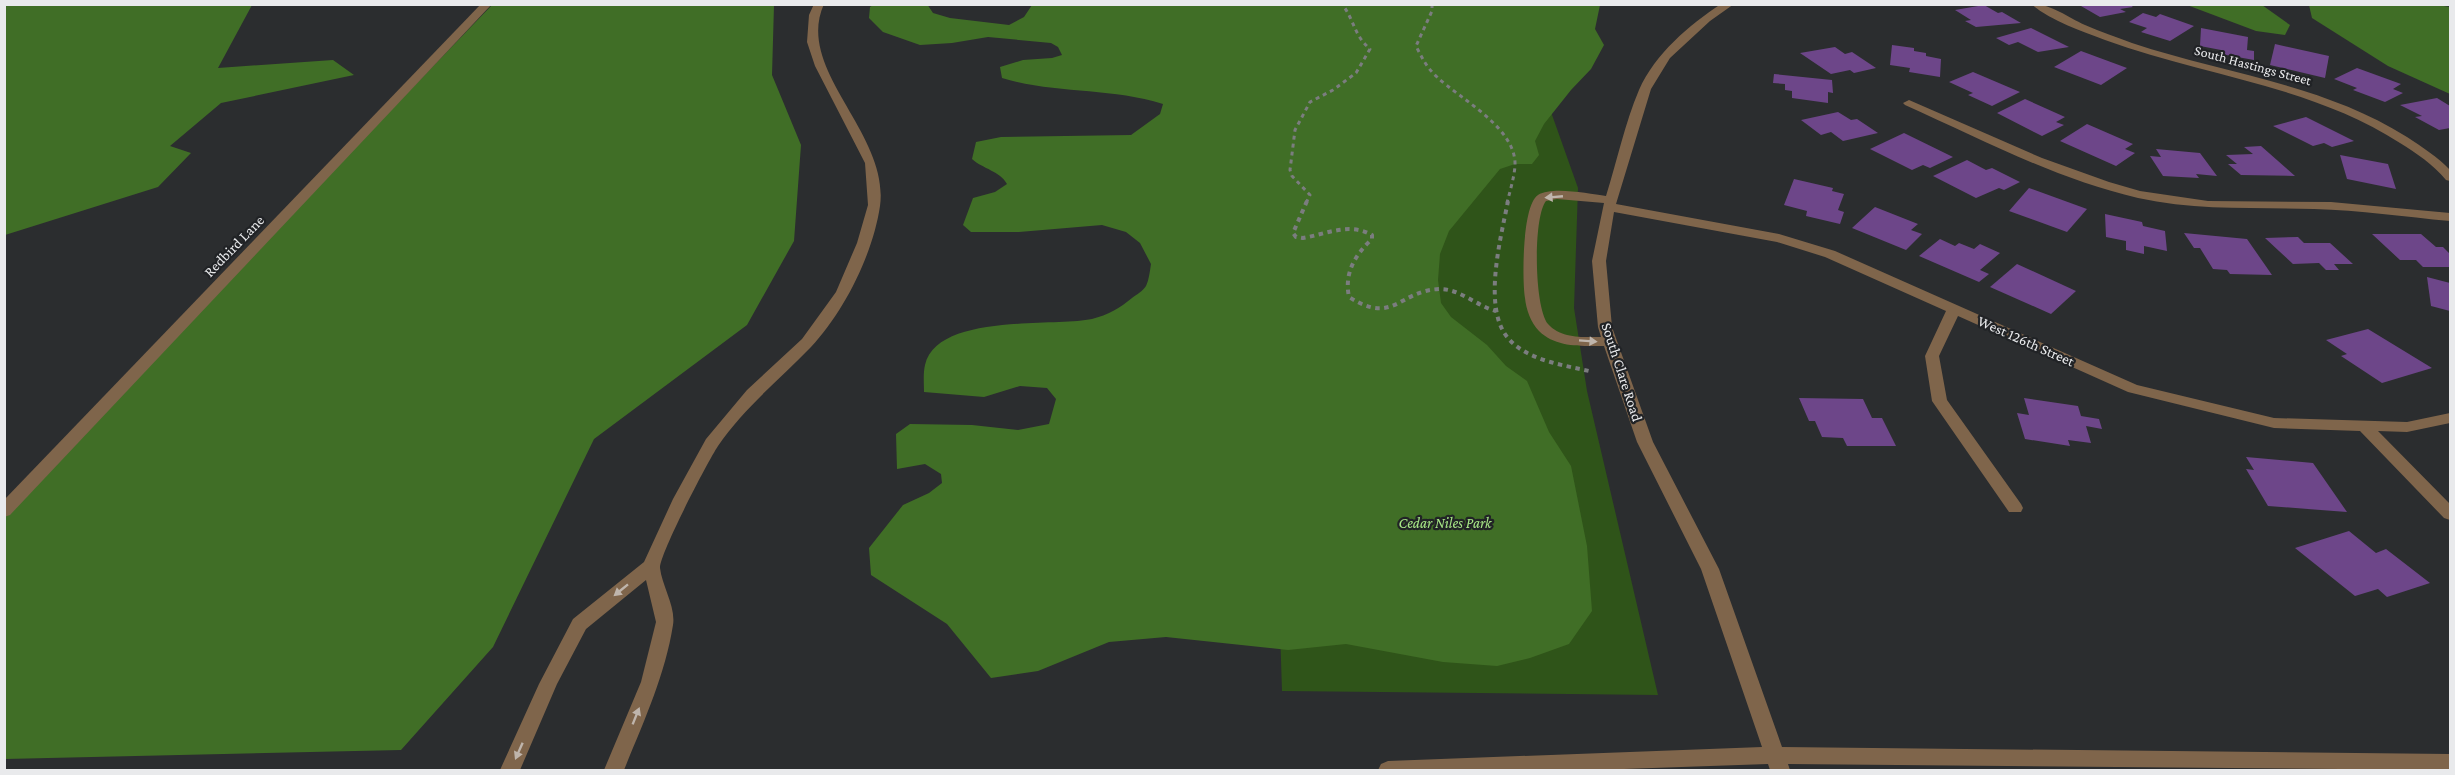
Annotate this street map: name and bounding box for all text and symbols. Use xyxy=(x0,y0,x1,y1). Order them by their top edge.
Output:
street label: South Hastings Street xyxy=(2193,42,2314,88)
one-way arrow xyxy=(1544,192,1563,201)
street label: Redbird Lane xyxy=(201,212,267,280)
street label: West 126th Street xyxy=(1975,313,2078,370)
street label: South Clare Road xyxy=(1599,321,1646,423)
one-way arrow xyxy=(1578,336,1597,345)
park label: Cedar Niles Park xyxy=(1398,515,1493,531)
one-way arrow xyxy=(614,583,629,596)
one-way arrow xyxy=(631,707,641,725)
one-way arrow xyxy=(513,742,523,760)

